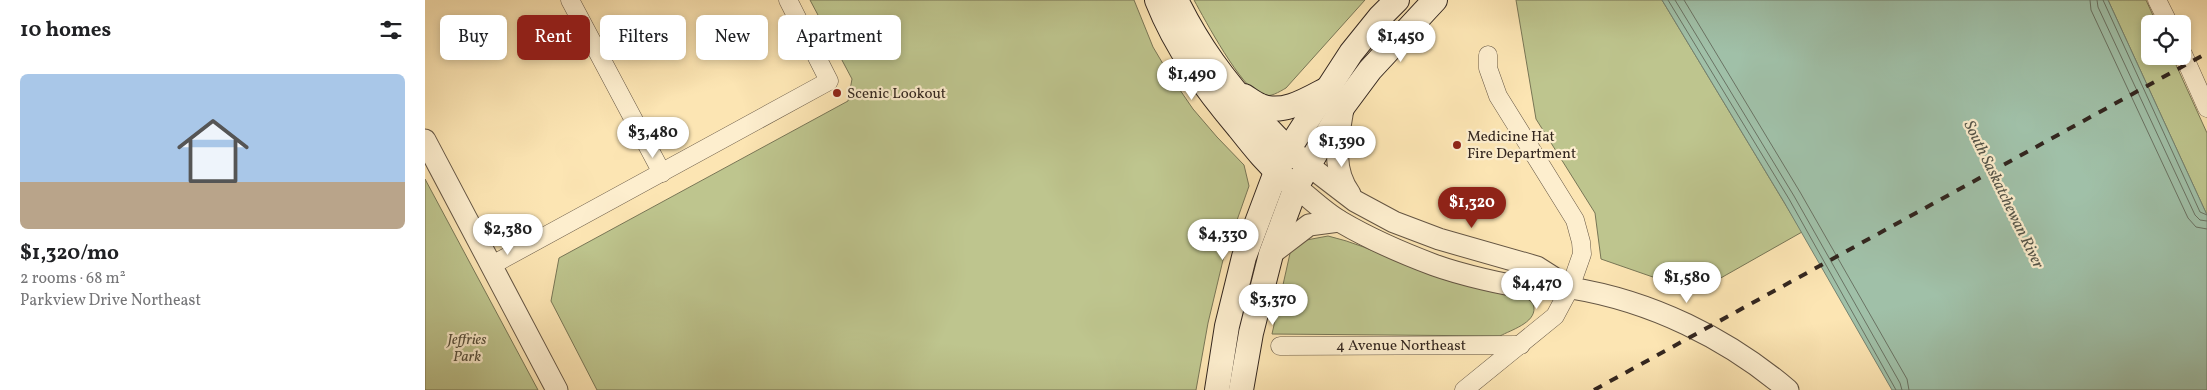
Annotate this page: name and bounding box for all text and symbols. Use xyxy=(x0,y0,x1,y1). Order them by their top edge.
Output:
chip: Buy xyxy=(440,15,507,60)
chip: Rent xyxy=(517,15,590,60)
chip: Filters xyxy=(600,15,686,60)
chip: New xyxy=(696,15,768,60)
chip: Apartment xyxy=(778,15,901,60)
map controls xyxy=(2141,15,2191,65)
button: locate xyxy=(2141,15,2191,65)
text: 10 homes xyxy=(20,16,111,45)
icon: filters xyxy=(377,16,405,44)
pin: $1,450 xyxy=(1360,20,1442,63)
text: $1,450 xyxy=(1378,26,1424,48)
pin: $1,490 xyxy=(1151,58,1233,101)
text: $1,490 xyxy=(1168,64,1216,86)
place label: Scenic Lookout xyxy=(847,84,946,105)
marker: Scenic Lookout xyxy=(831,87,843,99)
icon: home xyxy=(168,106,258,196)
pin: $3,480 xyxy=(612,116,694,159)
water label: South Saskatchewan River xyxy=(1958,117,2049,273)
text: $3,480 xyxy=(628,122,678,144)
pin: $1,390 xyxy=(1301,126,1383,168)
place label: Medicine Hat Fire Department xyxy=(1467,127,1576,165)
text: $1,390 xyxy=(1319,131,1365,153)
marker: Medicine Hat Fire Department xyxy=(1451,139,1463,151)
pin: $1,320 xyxy=(1431,186,1513,229)
text: $1,320 xyxy=(1449,192,1495,214)
pin: $2,380 xyxy=(467,214,549,256)
pin: $4,330 xyxy=(1182,218,1264,261)
text: $2,380 xyxy=(484,219,532,241)
text: $4,330 xyxy=(1199,224,1247,246)
text: $1,320/mo xyxy=(20,239,119,268)
pin: $1,580 xyxy=(1646,262,1728,304)
text: $1,580 xyxy=(1664,267,1710,289)
text: 2 rooms · 68 m² xyxy=(20,268,126,290)
pin: $4,470 xyxy=(1496,268,1578,310)
text: $4,470 xyxy=(1512,273,1562,295)
pin: $3,370 xyxy=(1232,284,1314,326)
text: $3,370 xyxy=(1250,289,1296,311)
text: Parkview Drive Northeast xyxy=(20,290,201,312)
park label: Jeffries Park xyxy=(445,330,487,368)
street label: 4 Avenue Northeast xyxy=(1336,336,1466,357)

